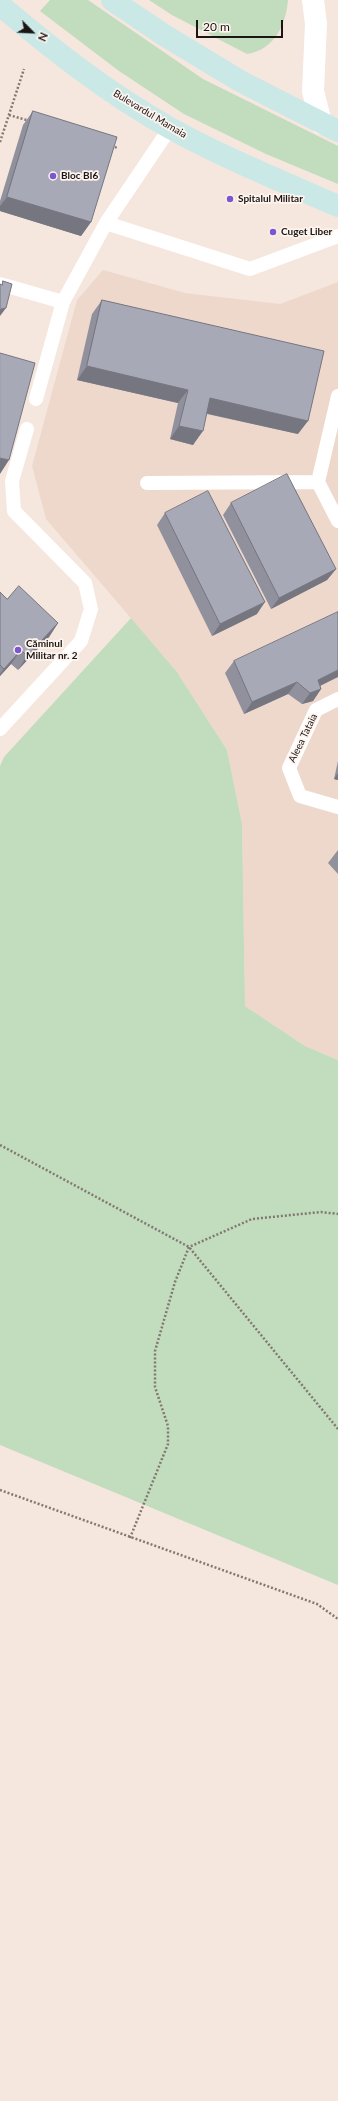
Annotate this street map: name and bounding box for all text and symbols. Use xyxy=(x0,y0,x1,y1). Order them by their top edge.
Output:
north arrow xyxy=(12,12,52,52)
scale bar xyxy=(198,12,285,38)
text: 20 m xyxy=(203,19,230,34)
text: N xyxy=(36,31,51,44)
street label: Bulevardul Mamaia xyxy=(111,87,189,141)
place label: Bloc BI6 xyxy=(61,170,98,182)
marker: Bloc BI6 xyxy=(48,171,58,181)
place label: Spitalul Militar xyxy=(238,193,303,205)
marker: Spitalul Militar xyxy=(225,194,235,204)
place label: Cuget Liber xyxy=(281,226,332,238)
marker: Cuget Liber xyxy=(268,227,278,237)
place label: Căminul Militar nr. 2 xyxy=(26,638,77,662)
marker: Căminul Militar nr. 2 xyxy=(13,645,23,655)
street label: Aleea Tataia xyxy=(286,712,320,764)

